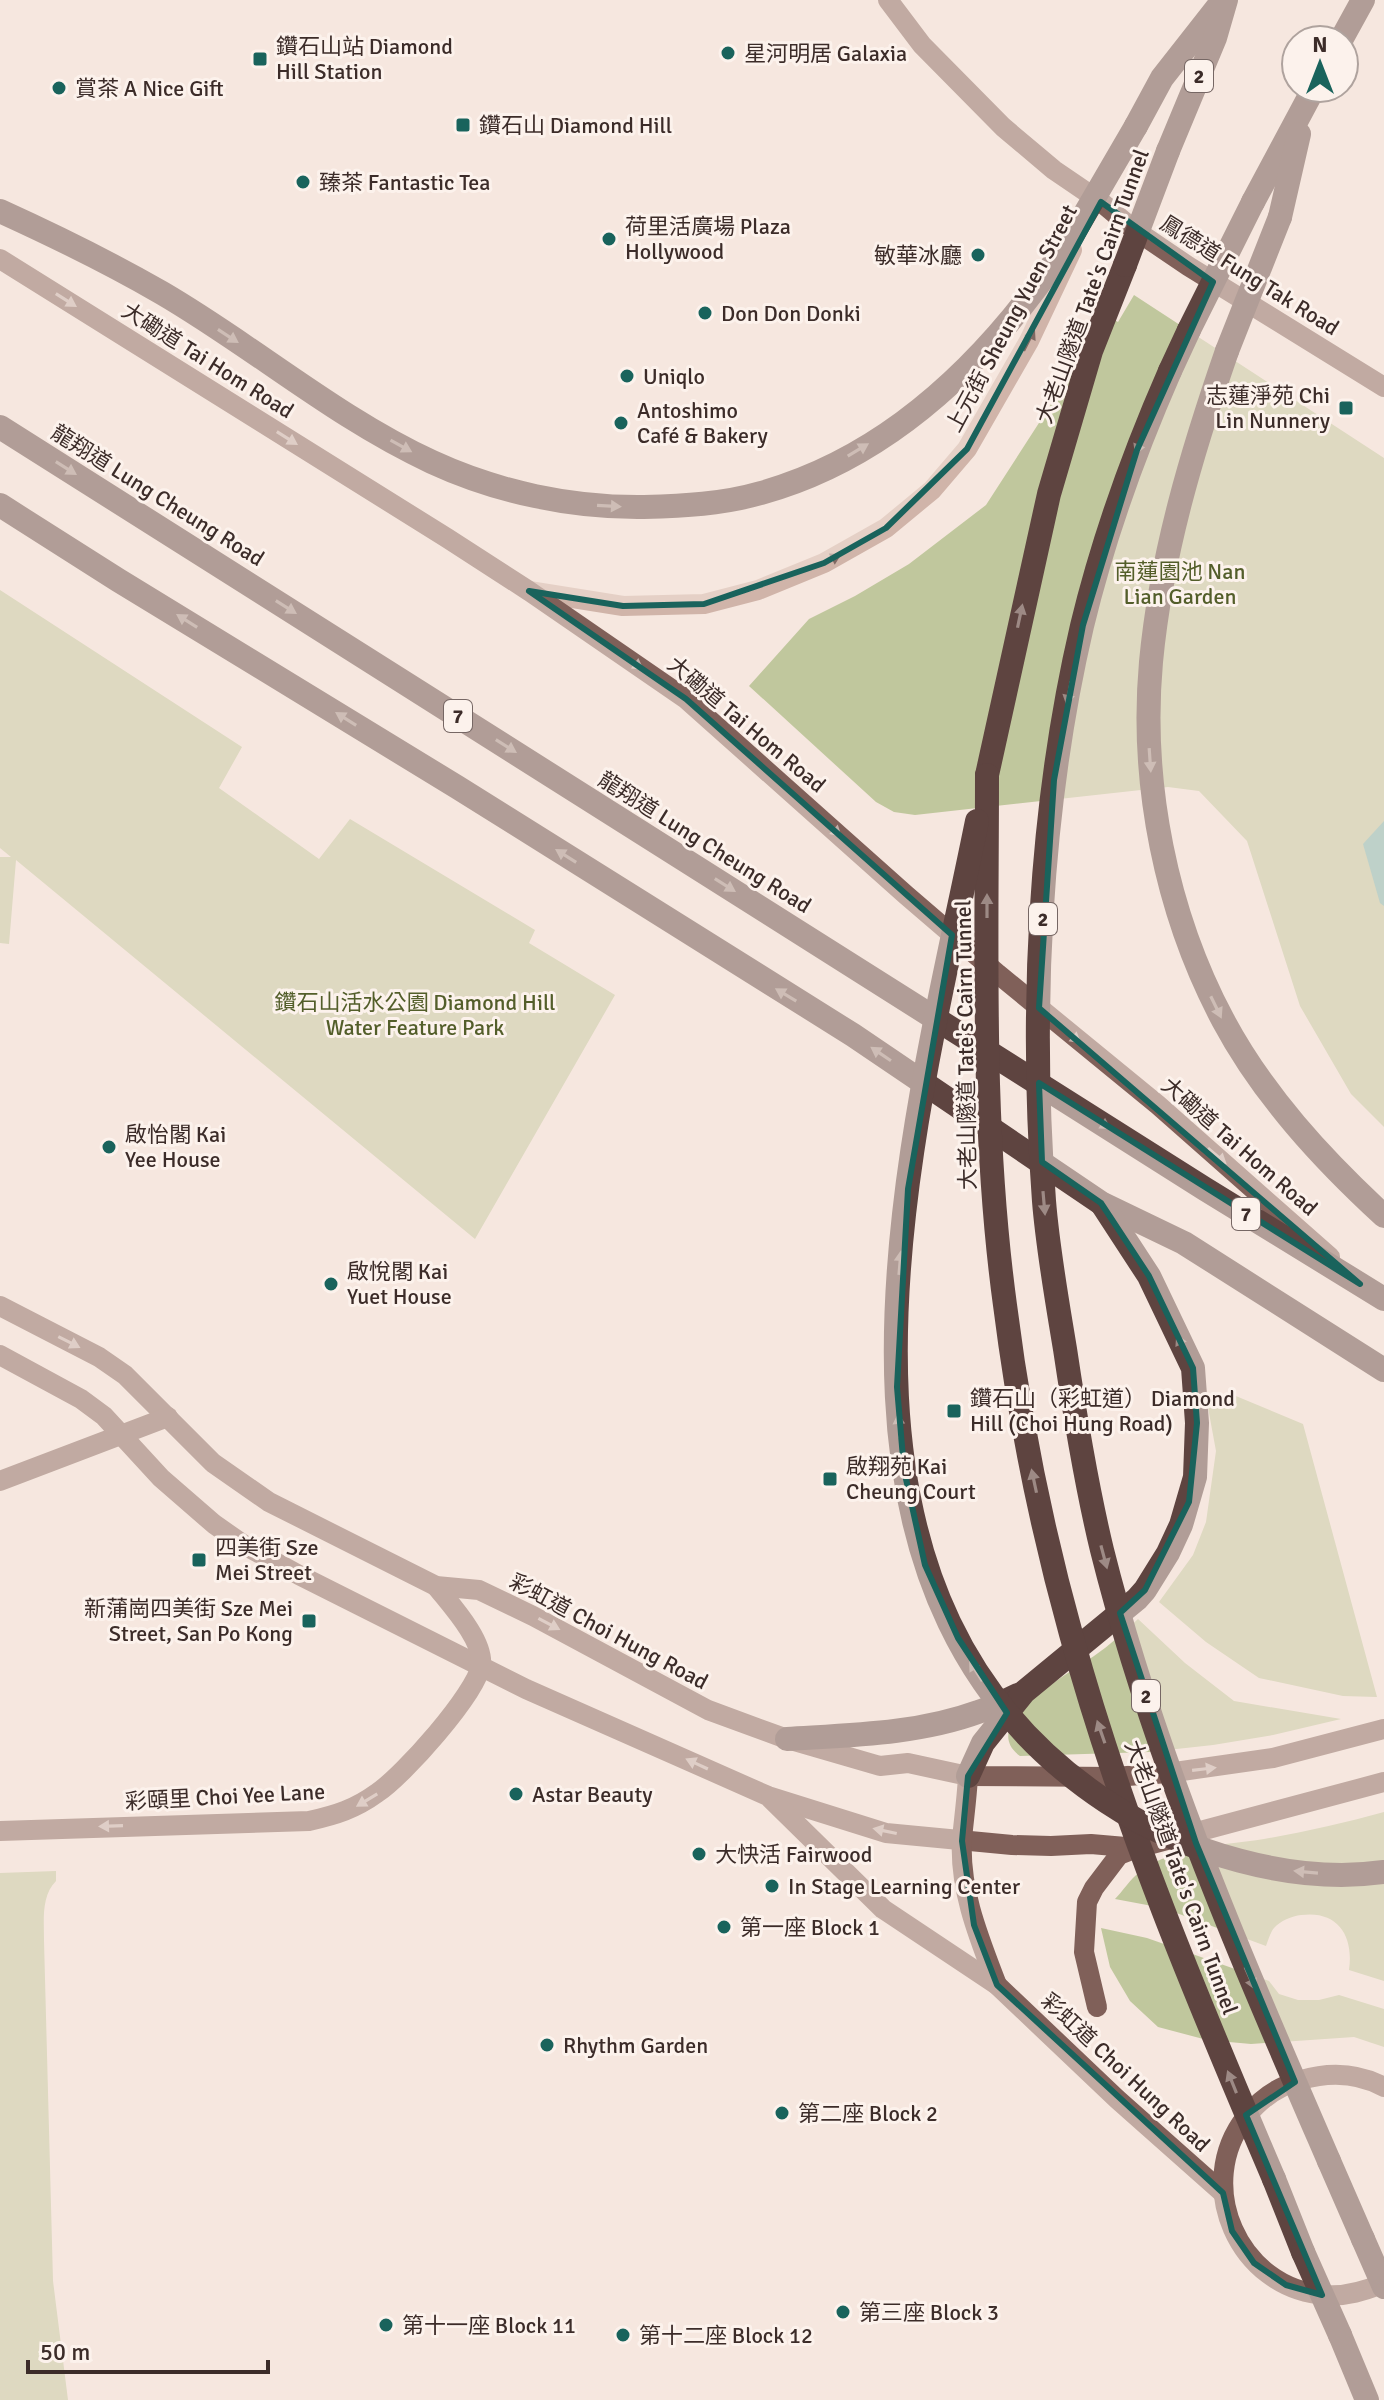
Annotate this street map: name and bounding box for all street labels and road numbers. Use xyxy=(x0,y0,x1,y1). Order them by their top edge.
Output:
road number: 2 xyxy=(1185,60,1213,92)
street label: 大老山隧道 Tate's Cairn Tunnel xyxy=(1030,145,1155,427)
street label: 上元街 Sheung Yuen Street xyxy=(940,200,1083,437)
street label: 鳳德道 Fung Tak Road xyxy=(1155,210,1344,341)
street label: 大磡道 Tai Hom Road xyxy=(117,297,299,424)
street label: 龍翔道 Lung Cheung Road xyxy=(46,419,269,572)
street label: 大磡道 Tai Hom Road xyxy=(662,650,831,798)
road number: 7 xyxy=(444,700,472,732)
street label: 龍翔道 Lung Cheung Road xyxy=(593,766,816,919)
street label: 大老山隧道 Tate's Cairn Tunnel xyxy=(949,900,982,1190)
road number: 2 xyxy=(1029,903,1057,935)
street label: 大磡道 Tai Hom Road xyxy=(1156,1071,1323,1221)
road number: 7 xyxy=(1232,1198,1260,1230)
street label: 彩虹道 Choi Hung Road xyxy=(505,1568,713,1695)
road number: 2 xyxy=(1132,1680,1160,1712)
street label: 大老山隧道 Tate's Cairn Tunnel xyxy=(1119,1736,1244,2018)
street label: 彩頤里 Choi Yee Lane xyxy=(124,1778,326,1815)
street label: 彩虹道 Choi Hung Road xyxy=(1036,1987,1216,2158)

